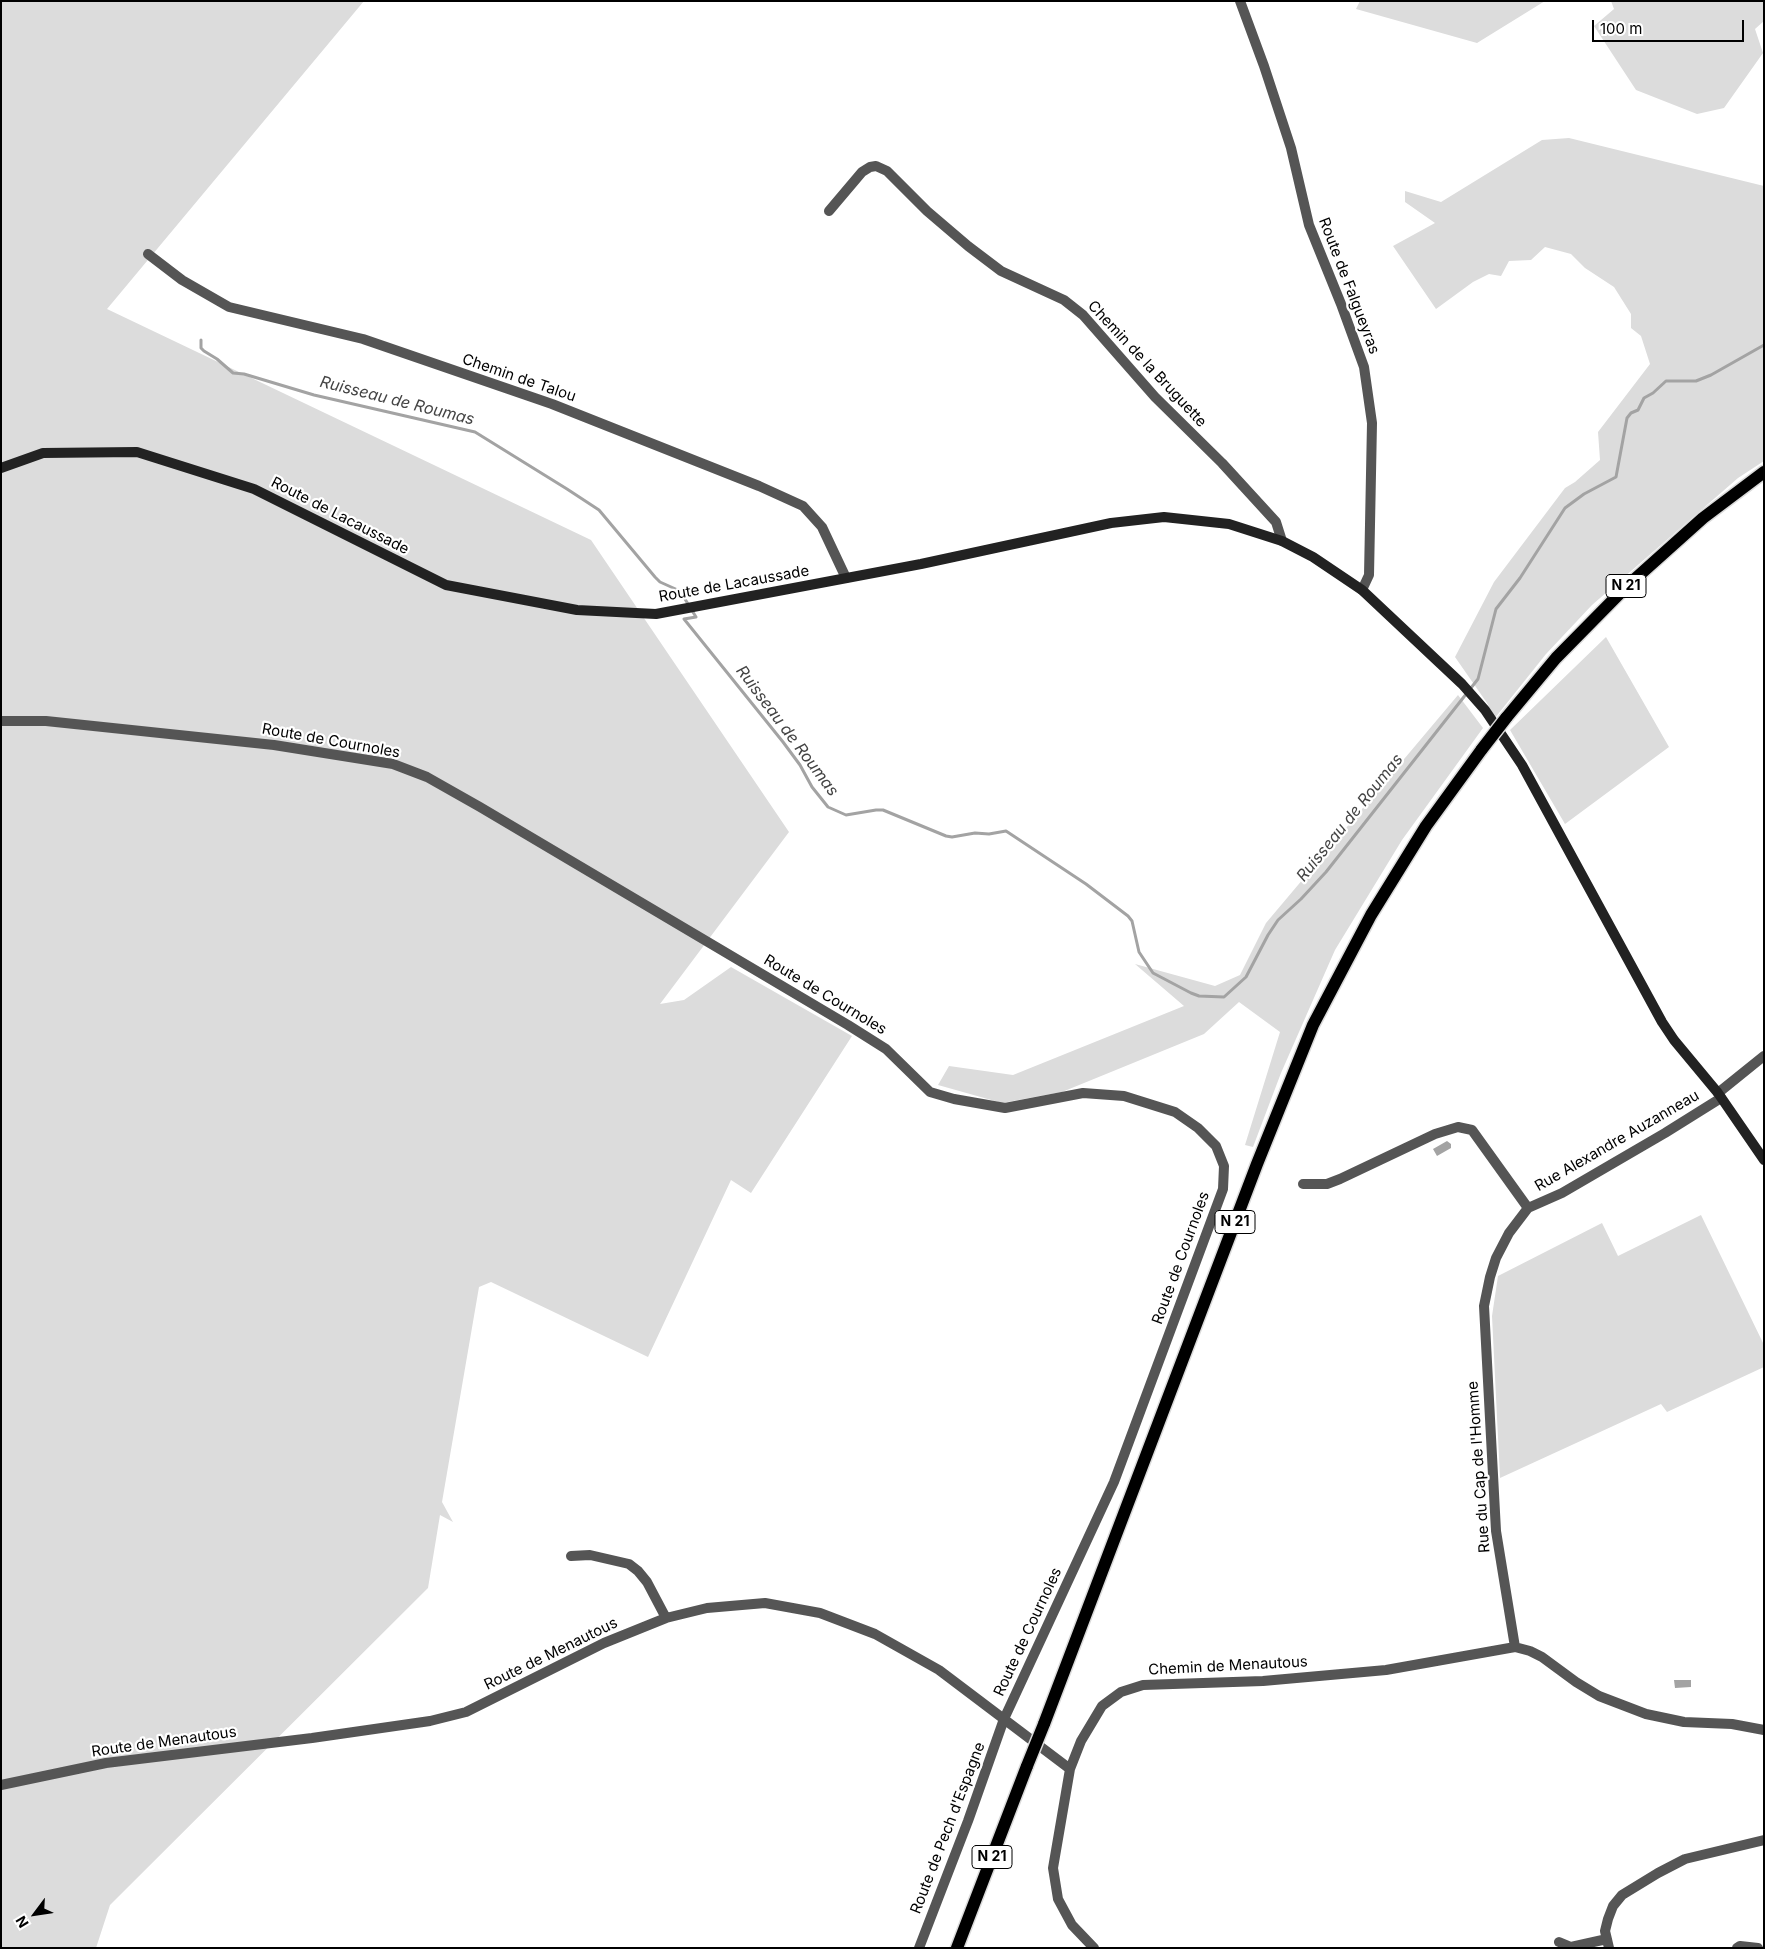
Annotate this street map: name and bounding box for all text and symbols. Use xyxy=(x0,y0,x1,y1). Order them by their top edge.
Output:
scale bar xyxy=(1595,10,1748,42)
text: 100 m xyxy=(1600,19,1642,38)
street label: Route de Falgueyras xyxy=(1315,215,1383,357)
street label: Chemin de la Bruguette xyxy=(1084,297,1210,431)
street label: Chemin de Talou xyxy=(460,350,578,406)
water label: Ruisseau de Roumas xyxy=(318,373,476,429)
street label: Route de Lacaussade xyxy=(268,473,412,559)
street label: Route de Lacaussade xyxy=(657,562,811,606)
road number: N 21 xyxy=(1606,574,1646,598)
water label: Ruisseau de Roumas xyxy=(732,662,842,800)
street label: Route de Cournoles xyxy=(260,720,402,762)
water label: Ruisseau de Roumas xyxy=(1293,750,1407,886)
street label: Route de Cournoles xyxy=(760,951,890,1039)
street label: Rue Alexandre Auzanneau xyxy=(1532,1087,1702,1195)
street label: Route de Cournoles xyxy=(1149,1189,1213,1327)
road number: N 21 xyxy=(1215,1210,1255,1234)
street label: Rue du Cap de l'Homme xyxy=(1464,1381,1494,1553)
street label: Route de Cournoles xyxy=(990,1565,1066,1699)
street label: Route de Menautous xyxy=(481,1614,621,1694)
street label: Chemin de Menautous xyxy=(1148,1653,1308,1679)
street label: Route de Menautous xyxy=(90,1723,238,1761)
street label: Route de Pech d'Espagne xyxy=(907,1740,989,1916)
road number: N 21 xyxy=(972,1845,1012,1868)
north arrow xyxy=(10,1889,60,1939)
text: N xyxy=(12,1913,32,1931)

